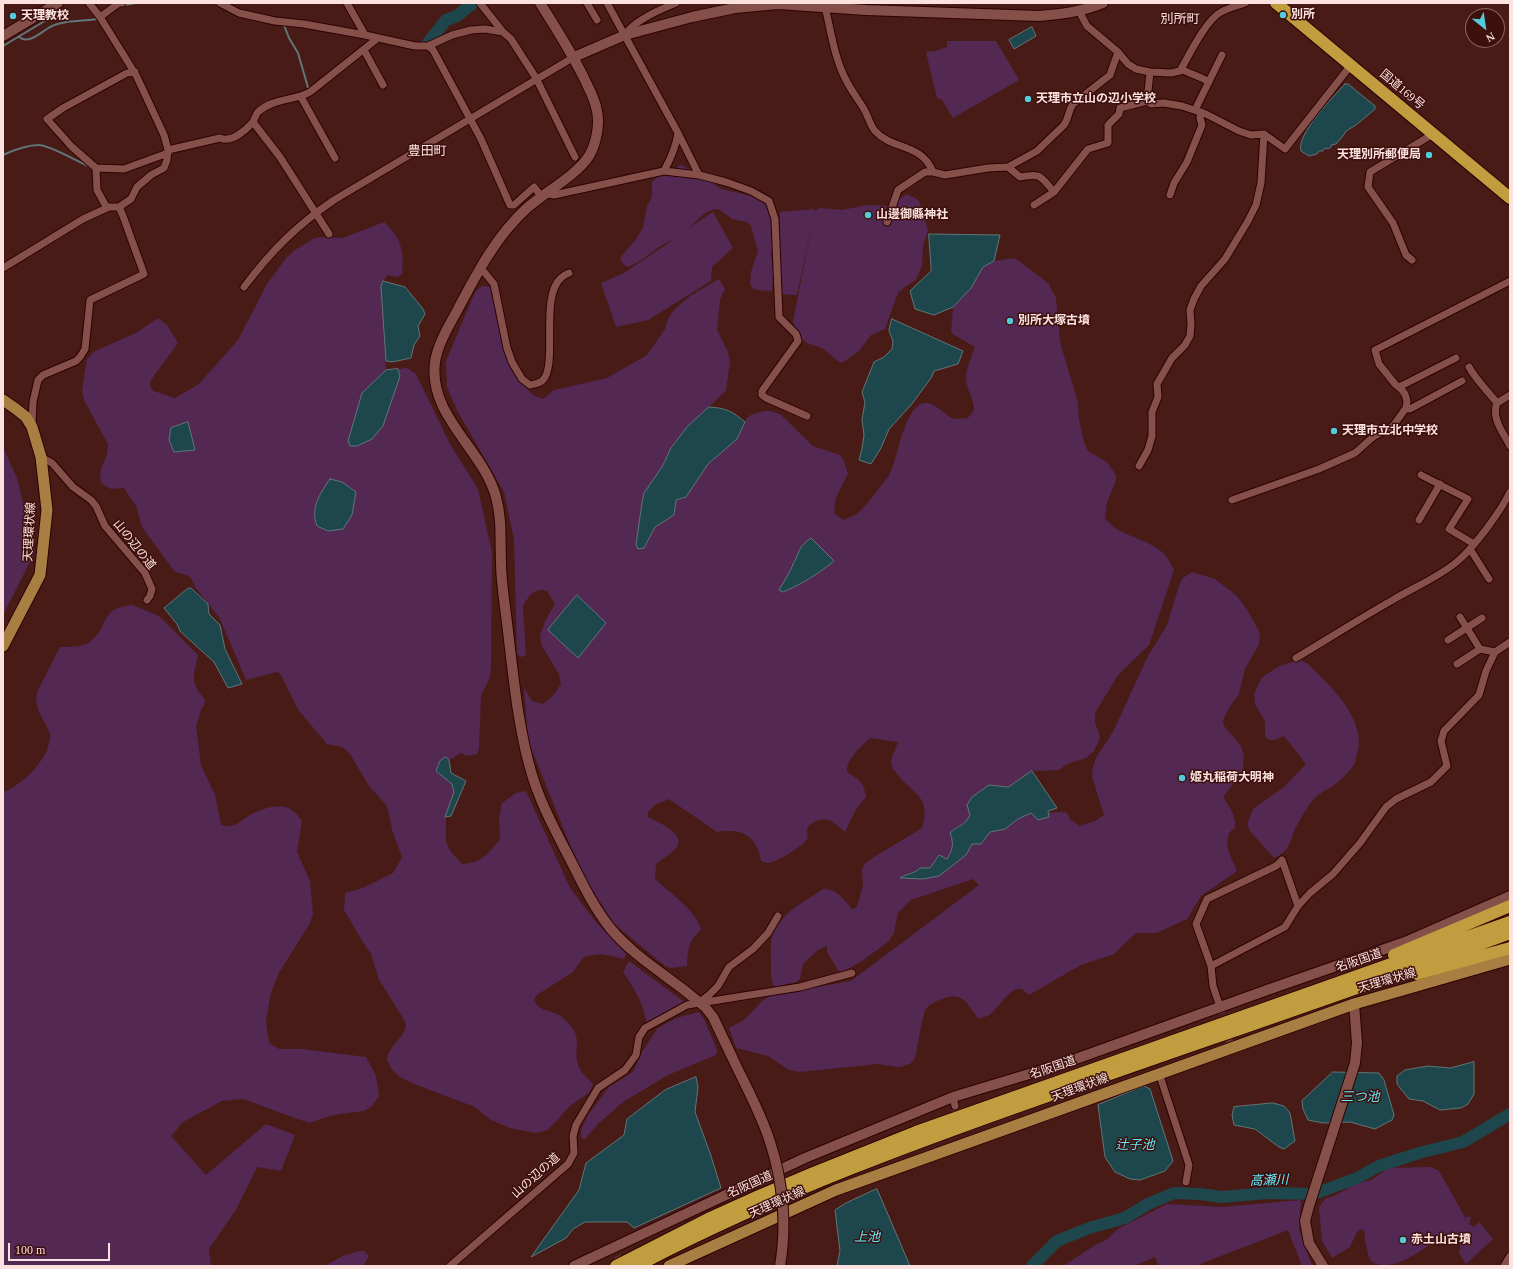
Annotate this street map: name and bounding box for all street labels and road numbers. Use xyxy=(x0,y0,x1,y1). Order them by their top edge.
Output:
street label: 国道169号 xyxy=(1377,67,1427,113)
street label: 天理環状線 xyxy=(21,502,39,562)
street label: 山の辺の道 xyxy=(110,517,158,573)
street label: 名阪国道 xyxy=(1334,946,1384,976)
street label: 天理環状線 xyxy=(1356,966,1418,996)
street label: 名阪国道 xyxy=(1028,1053,1078,1083)
street label: 天理環状線 xyxy=(1049,1071,1111,1105)
street label: 山の辺の道 xyxy=(509,1151,563,1201)
street label: 名阪国道 xyxy=(725,1169,775,1201)
street label: 天理環状線 xyxy=(747,1184,807,1222)

